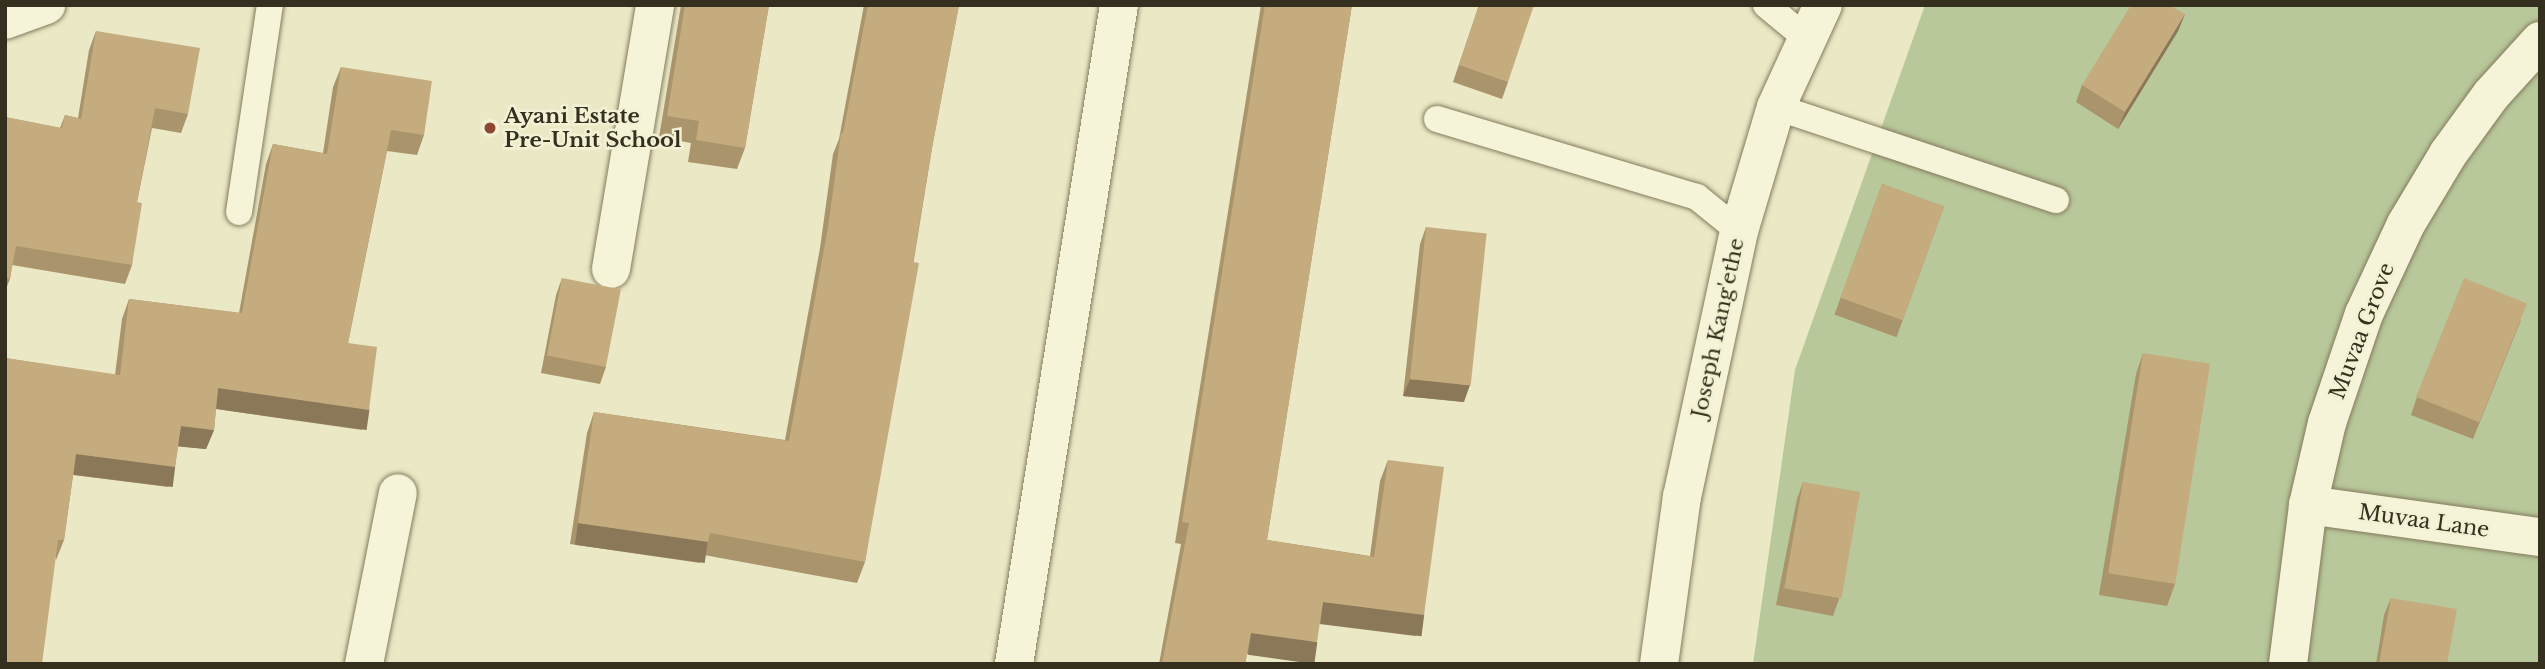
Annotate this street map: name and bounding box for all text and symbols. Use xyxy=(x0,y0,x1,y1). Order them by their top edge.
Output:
place label: Ayani Estate Pre-Unit School xyxy=(504,103,681,153)
marker: Ayani Estate Pre-Unit School xyxy=(482,120,498,136)
street label: Joseph Kang'ethe xyxy=(1687,236,1749,420)
street label: Muvaa Grove xyxy=(2324,259,2400,403)
street label: Muvaa Lane xyxy=(2357,499,2491,543)

